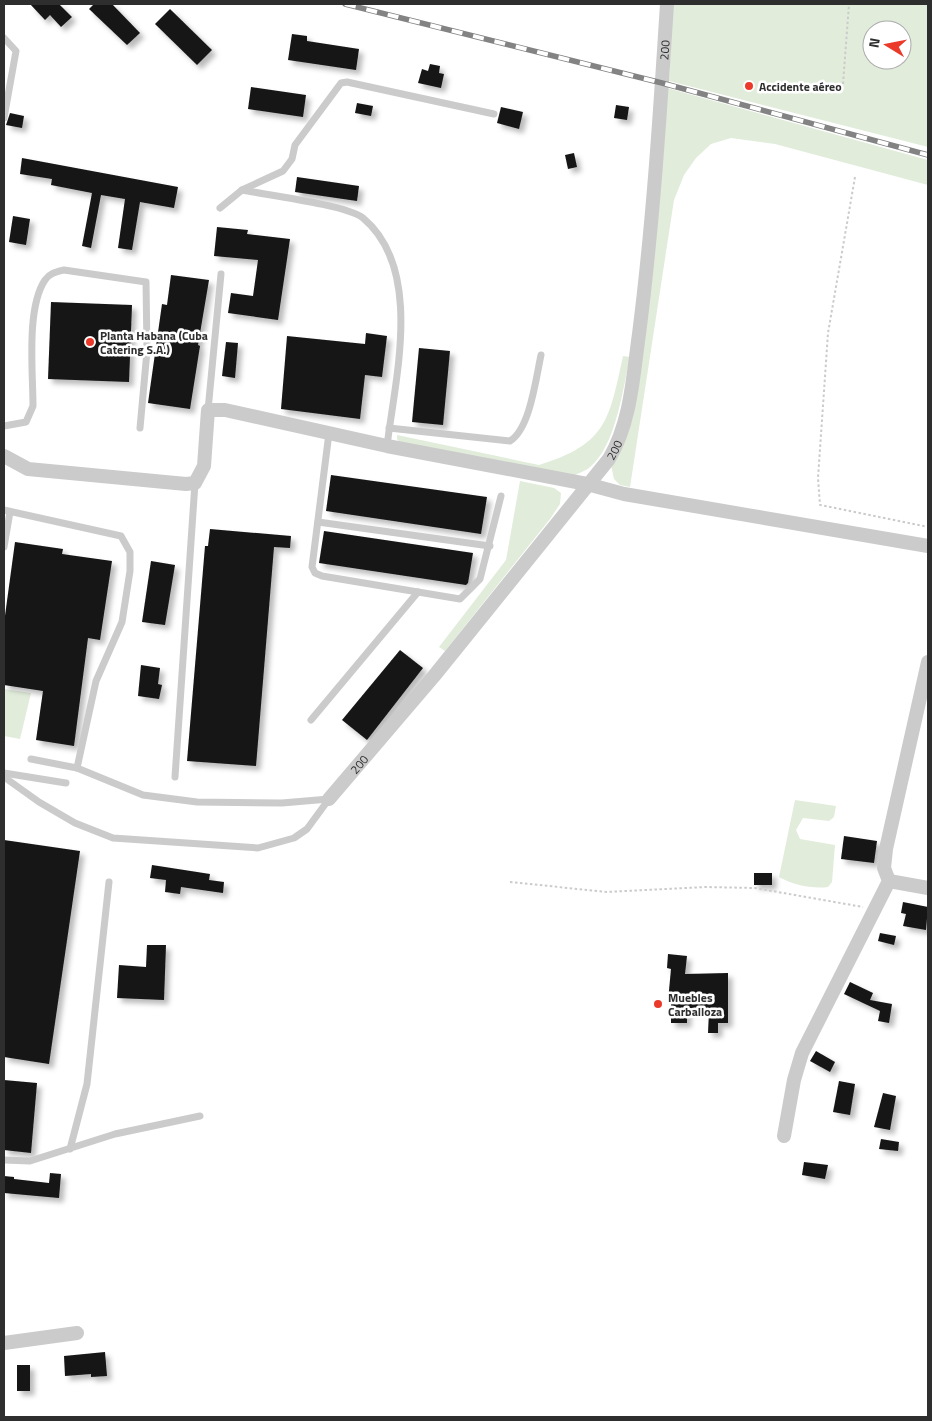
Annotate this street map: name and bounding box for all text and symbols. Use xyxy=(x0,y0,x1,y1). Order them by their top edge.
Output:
north arrow xyxy=(862,20,912,70)
text: N xyxy=(863,36,885,49)
street label: 200 xyxy=(654,39,674,61)
place label: Accidente aéreo xyxy=(759,77,842,96)
marker: Accidente aéreo xyxy=(743,80,755,92)
place label: Planta Habana (Cuba Catering S.A.) xyxy=(100,326,208,359)
marker: Planta Habana (Cuba Catering S.A.) xyxy=(84,336,96,348)
street label: 200 xyxy=(601,437,627,463)
street label: 200 xyxy=(345,750,373,778)
place label: Muebles Carballoza xyxy=(668,988,722,1021)
marker: Muebles Carballoza xyxy=(652,998,664,1010)

